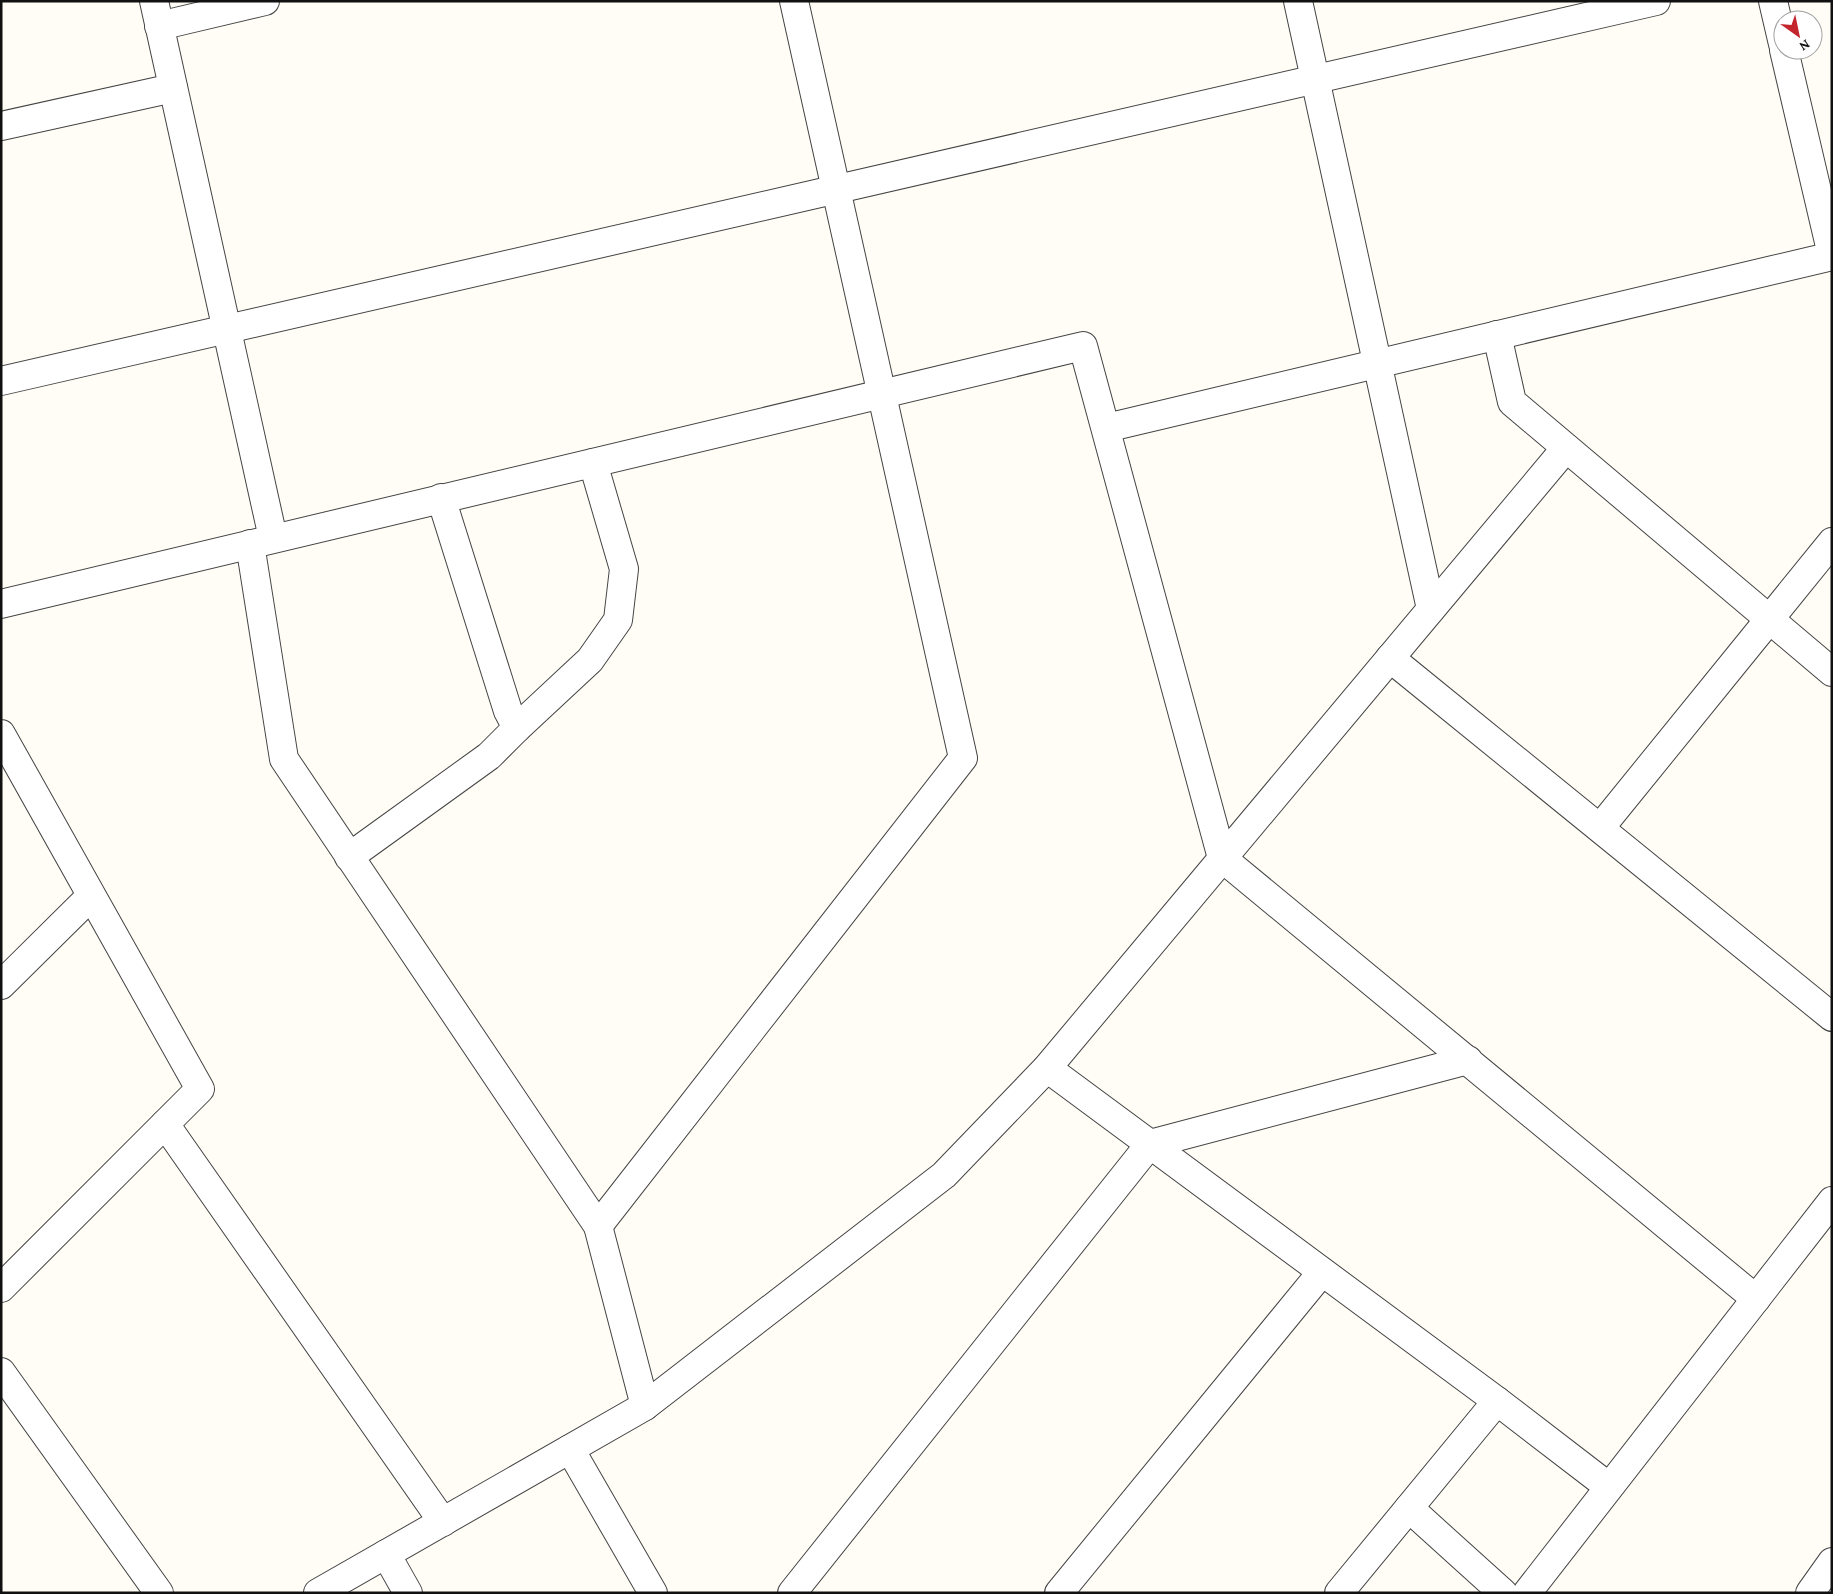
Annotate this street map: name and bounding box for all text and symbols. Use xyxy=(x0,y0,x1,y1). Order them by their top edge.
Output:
north arrow xyxy=(1773,10,1823,60)
text: N xyxy=(1796,37,1813,55)

